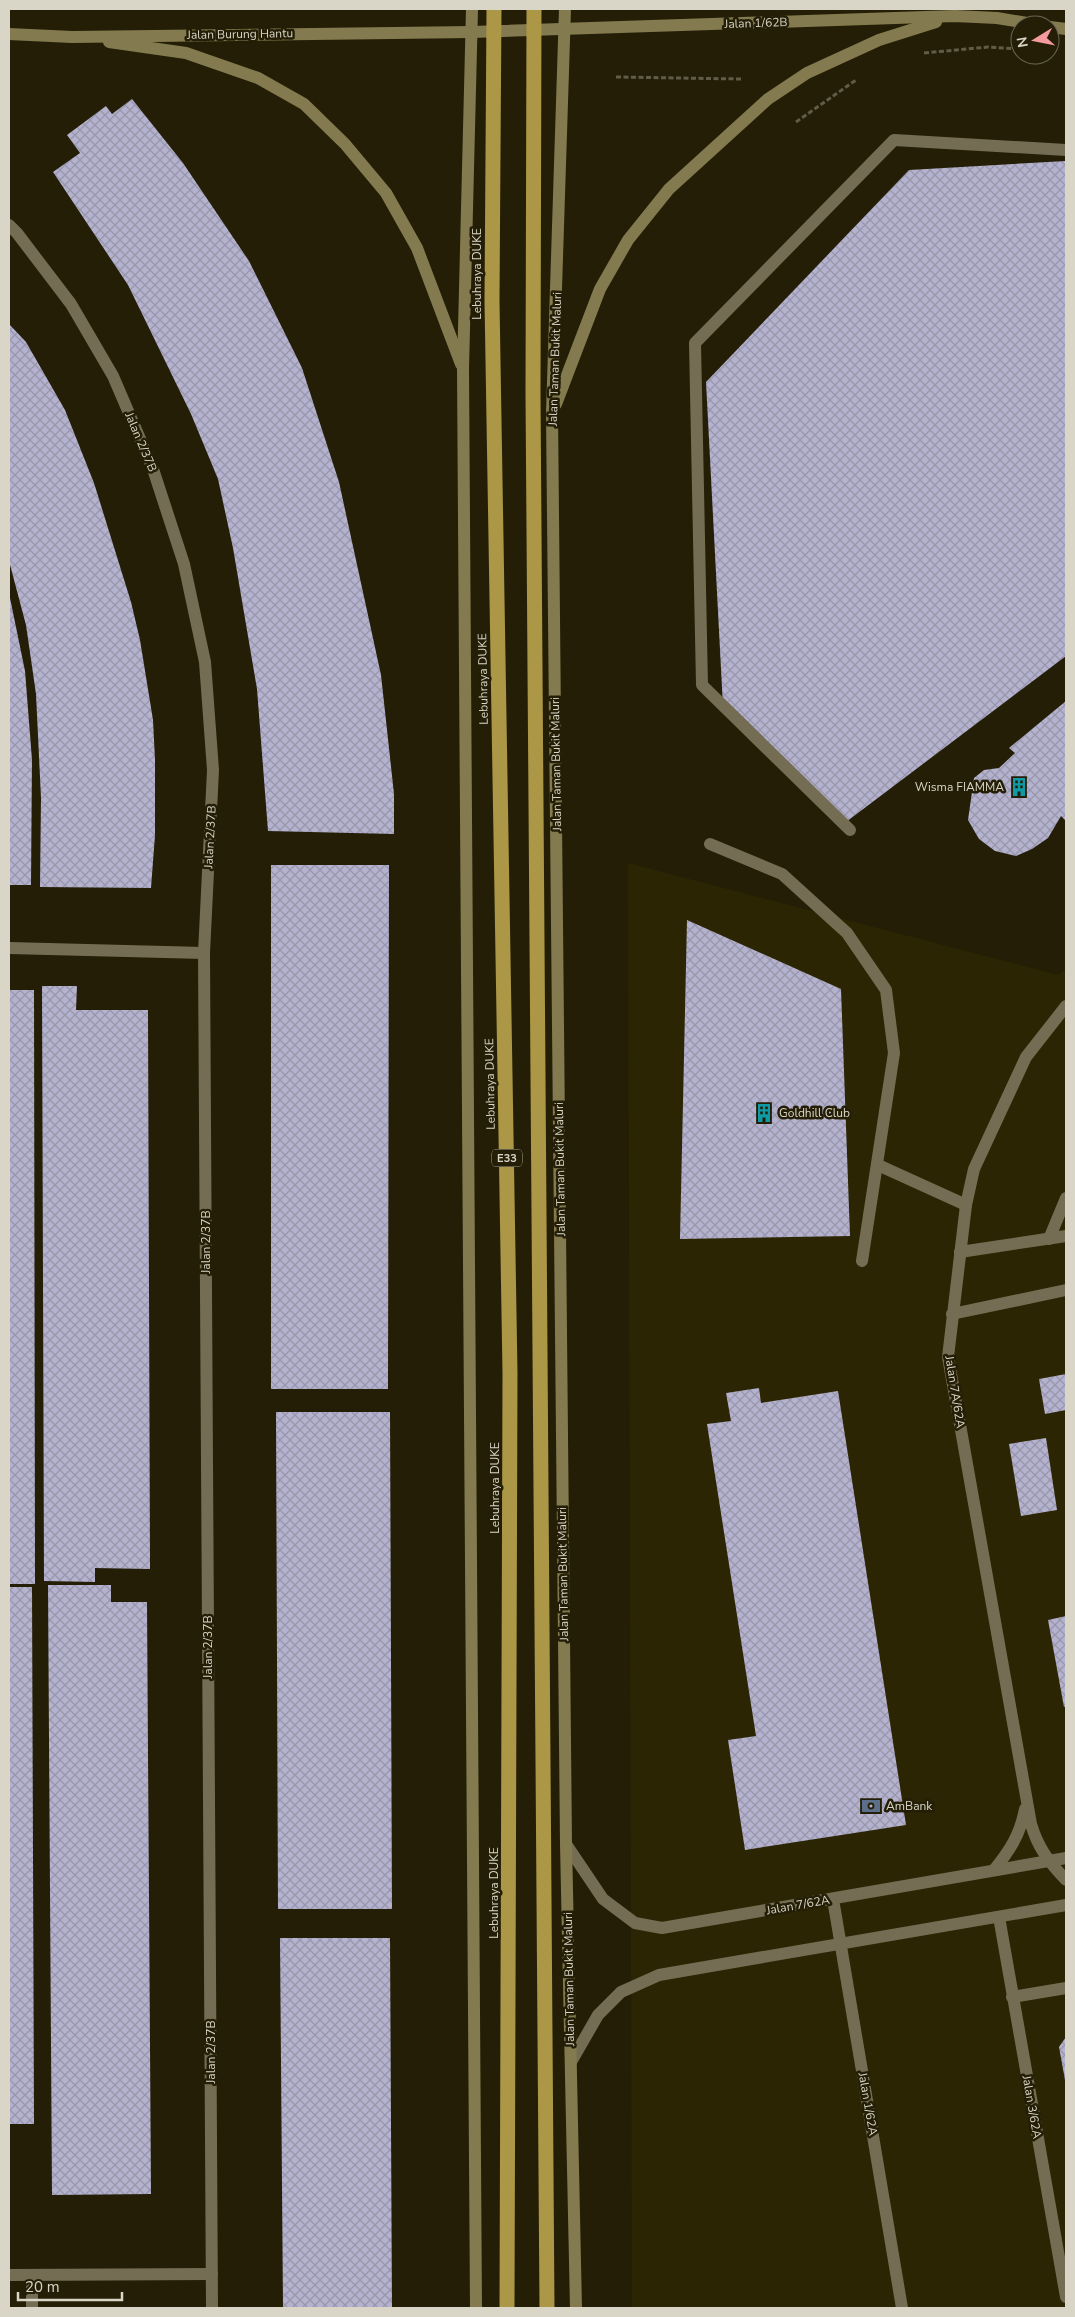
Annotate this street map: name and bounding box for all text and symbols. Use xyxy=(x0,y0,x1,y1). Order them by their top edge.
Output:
street label: Jalan 1/62B xyxy=(723,14,788,32)
north arrow xyxy=(1010,15,1060,65)
street label: Jalan Burung Hantu xyxy=(186,25,293,43)
text: N xyxy=(1012,35,1033,49)
street label: Lebuhraya DUKE xyxy=(469,228,485,320)
street label: Jalan Taman Bukit Maluri xyxy=(545,292,565,427)
street label: Jalan 2/37B xyxy=(121,409,161,474)
street label: Lebuhraya DUKE xyxy=(474,633,492,725)
street label: Jalan Taman Bukit Maluri xyxy=(547,697,565,832)
building icon: Wisma FIAMMA xyxy=(1008,776,1030,798)
place label: Wisma FIAMMA xyxy=(915,779,1004,795)
street label: Jalan 2/37B xyxy=(200,805,220,870)
street label: Lebuhraya DUKE xyxy=(481,1038,499,1130)
street label: Jalan Taman Bukit Maluri xyxy=(551,1102,569,1237)
building icon: Goldhill Club xyxy=(753,1102,775,1124)
place label: Goldhill Club xyxy=(779,1105,850,1121)
road number: E33 xyxy=(492,1150,522,1166)
street label: Jalan 2/37B xyxy=(198,1210,214,1275)
street label: Jalan 7A/62A xyxy=(941,1354,969,1430)
street label: Lebuhraya DUKE xyxy=(487,1442,503,1534)
street label: Jalan Taman Bukit Maluri xyxy=(554,1507,572,1642)
street label: Jalan 2/37B xyxy=(200,1615,216,1680)
bank icon: AmBank xyxy=(860,1795,882,1817)
place label: AmBank xyxy=(886,1798,933,1814)
street label: Lebuhraya DUKE xyxy=(486,1847,502,1939)
street label: Jalan 7/62A xyxy=(764,1892,831,1919)
street label: Jalan Taman Bukit Maluri xyxy=(560,1912,578,2047)
street label: Jalan 2/37B xyxy=(203,2020,219,2085)
street label: Jalan 1/62A xyxy=(854,2070,881,2137)
street label: Jalan 3/62A xyxy=(1018,2073,1045,2140)
scale bar xyxy=(18,2270,121,2302)
text: 20 m xyxy=(25,2277,60,2297)

